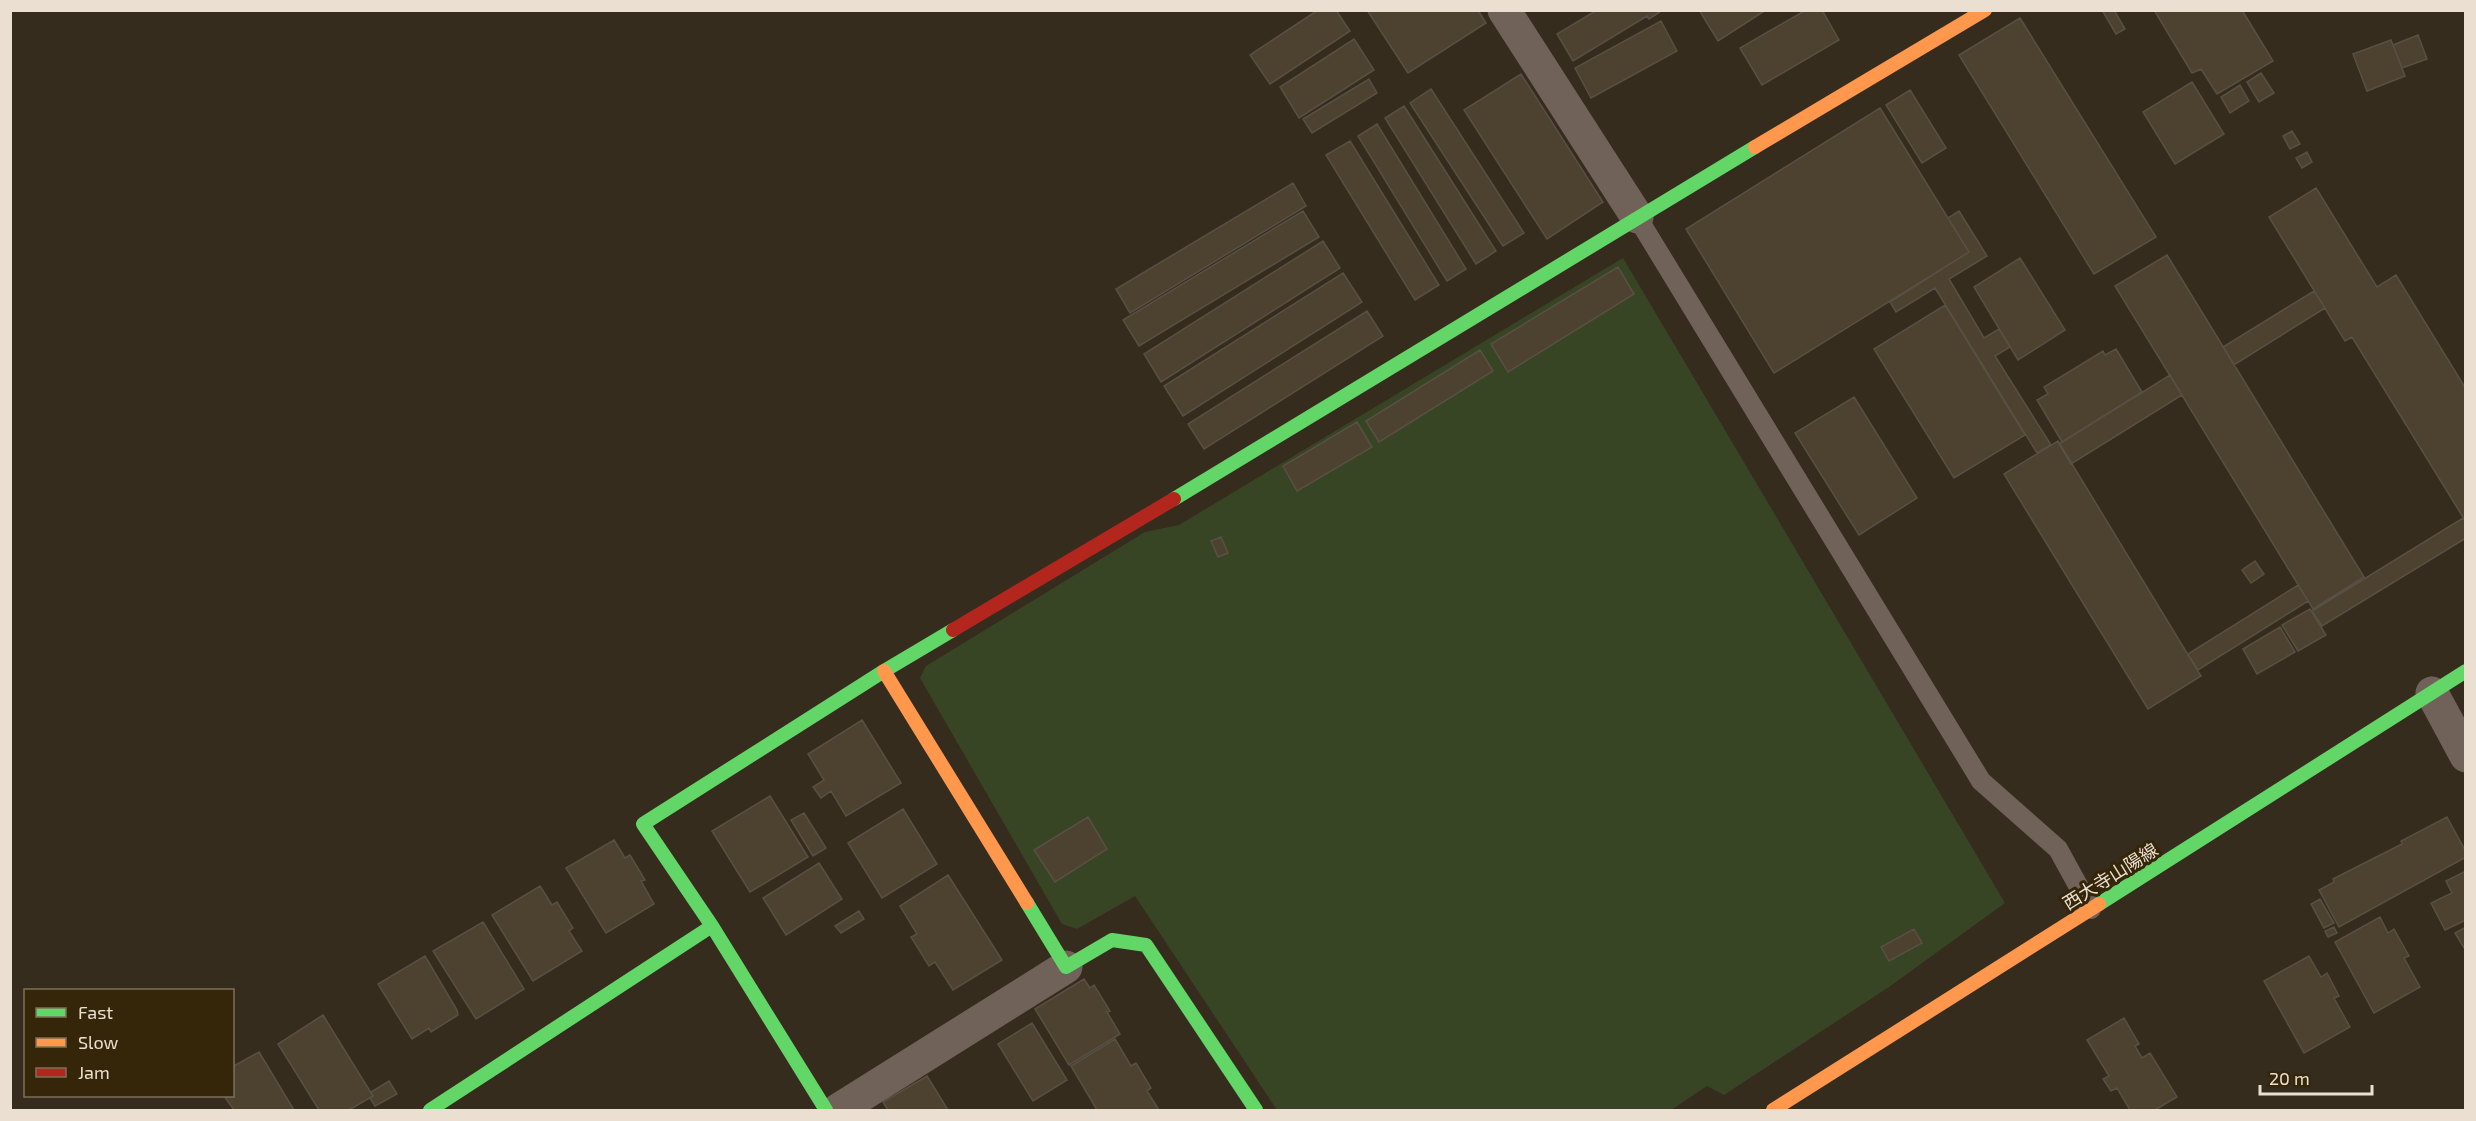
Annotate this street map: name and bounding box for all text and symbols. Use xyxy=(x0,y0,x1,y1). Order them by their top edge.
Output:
street label: 西大寺山陽線 xyxy=(2058,838,2162,914)
legend xyxy=(24,989,234,1097)
text: Fast xyxy=(78,1001,113,1023)
text: Slow xyxy=(78,1031,119,1053)
scale bar xyxy=(2260,1058,2372,1096)
text: Jam xyxy=(78,1061,110,1083)
text: 20 m xyxy=(2269,1067,2310,1089)

